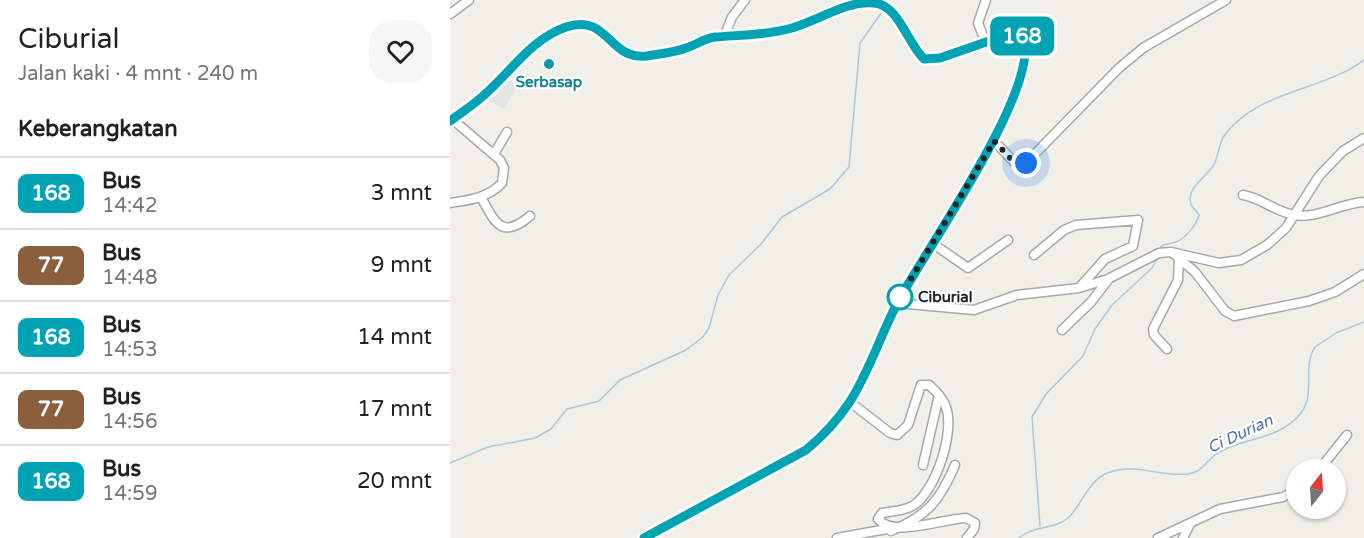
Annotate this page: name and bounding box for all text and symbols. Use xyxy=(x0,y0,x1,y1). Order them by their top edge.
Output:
line badge: 168 xyxy=(988,16,1056,56)
button: heart xyxy=(369,20,432,83)
text: Ciburial xyxy=(18,22,120,56)
text: 168 xyxy=(1002,24,1042,49)
marker: Serbasap xyxy=(542,57,556,71)
text: Jalan kaki · 4 mnt · 240 m xyxy=(18,62,258,86)
place label: Serbasap xyxy=(516,73,583,92)
text: Keberangkatan xyxy=(18,116,178,142)
your location xyxy=(1011,148,1041,178)
text: Bus xyxy=(102,168,141,194)
text: 3 mnt xyxy=(371,180,432,206)
text: 168 xyxy=(31,181,71,206)
text: 14:42 xyxy=(102,194,157,218)
text: Bus xyxy=(102,240,141,266)
text: 9 mnt xyxy=(371,252,432,278)
text: 77 xyxy=(38,253,64,278)
text: 14:48 xyxy=(102,266,157,290)
marker: Ciburial xyxy=(887,284,913,310)
place label: Ciburial xyxy=(918,288,972,306)
text: Bus xyxy=(102,312,141,338)
text: 14 mnt xyxy=(357,324,432,350)
text: 168 xyxy=(31,325,71,350)
text: 14:53 xyxy=(102,338,157,362)
text: Bus xyxy=(102,384,141,410)
text: 17 mnt xyxy=(357,396,432,422)
text: 77 xyxy=(38,397,64,422)
text: 14:56 xyxy=(102,410,157,434)
water label: Ci Durian xyxy=(1204,410,1277,458)
text: Bus xyxy=(102,456,141,482)
north arrow xyxy=(1286,459,1346,519)
map controls xyxy=(1286,459,1346,519)
text: 20 mnt xyxy=(357,468,432,494)
text: 168 xyxy=(31,469,71,494)
text: 14:59 xyxy=(102,482,157,506)

